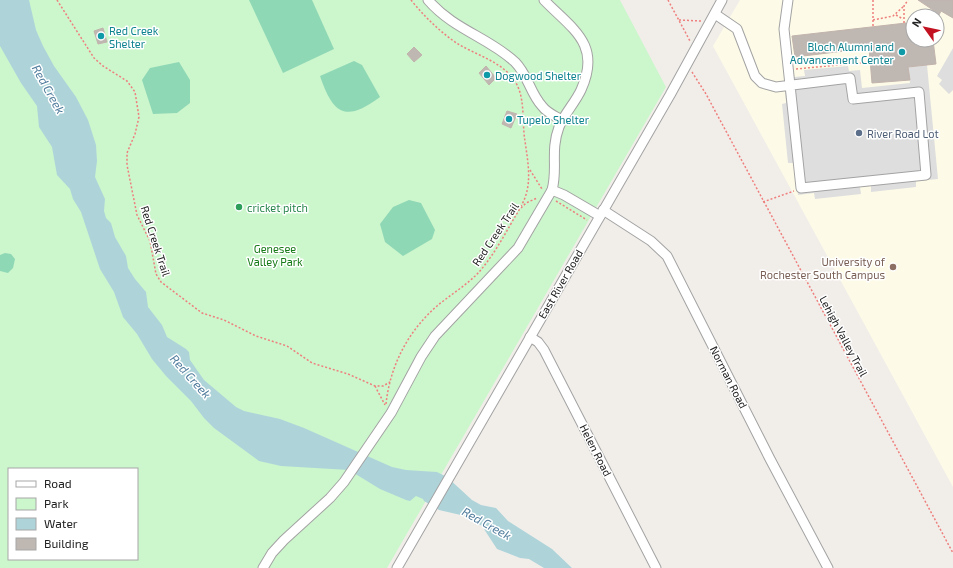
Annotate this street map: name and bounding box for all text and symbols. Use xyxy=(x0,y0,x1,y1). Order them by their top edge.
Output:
north arrow xyxy=(905,8,945,48)
text: N xyxy=(909,15,924,29)
place label: Red Creek Shelter xyxy=(109,24,159,50)
marker: Red Creek Shelter xyxy=(96,31,106,41)
place label: Bloch Alumni and Advancement Center xyxy=(790,40,895,66)
marker: Bloch Alumni and Advancement Center xyxy=(897,47,907,57)
water label: Red Creek xyxy=(30,62,68,116)
place label: Dogwood Shelter xyxy=(495,69,582,82)
marker: Dogwood Shelter xyxy=(482,70,492,80)
place label: Tupelo Shelter xyxy=(517,113,590,126)
marker: Tupelo Shelter xyxy=(504,114,514,124)
place label: River Road Lot xyxy=(867,127,939,140)
marker: River Road Lot xyxy=(854,128,864,138)
street label: Red Creek Trail xyxy=(469,199,521,268)
place label: cricket pitch xyxy=(247,201,308,214)
marker: cricket pitch xyxy=(234,202,244,212)
street label: Red Creek Trail xyxy=(138,204,174,279)
park label: Genesee Valley Park xyxy=(247,242,303,268)
street label: East River Road xyxy=(535,247,585,321)
place label: University of Rochester South Campus xyxy=(760,255,886,281)
marker: University of Rochester South Campus xyxy=(888,262,898,272)
street label: Lehigh Valley Trail xyxy=(817,293,871,379)
street label: Norman Road xyxy=(708,344,750,410)
water label: Red Creek xyxy=(168,351,214,401)
street label: Helen Road xyxy=(577,422,615,478)
legend xyxy=(8,468,138,560)
text: Road xyxy=(44,476,72,490)
text: Park xyxy=(44,496,69,510)
water label: Red Creek xyxy=(460,504,514,542)
text: Water xyxy=(44,516,78,530)
text: Building xyxy=(44,536,89,550)

